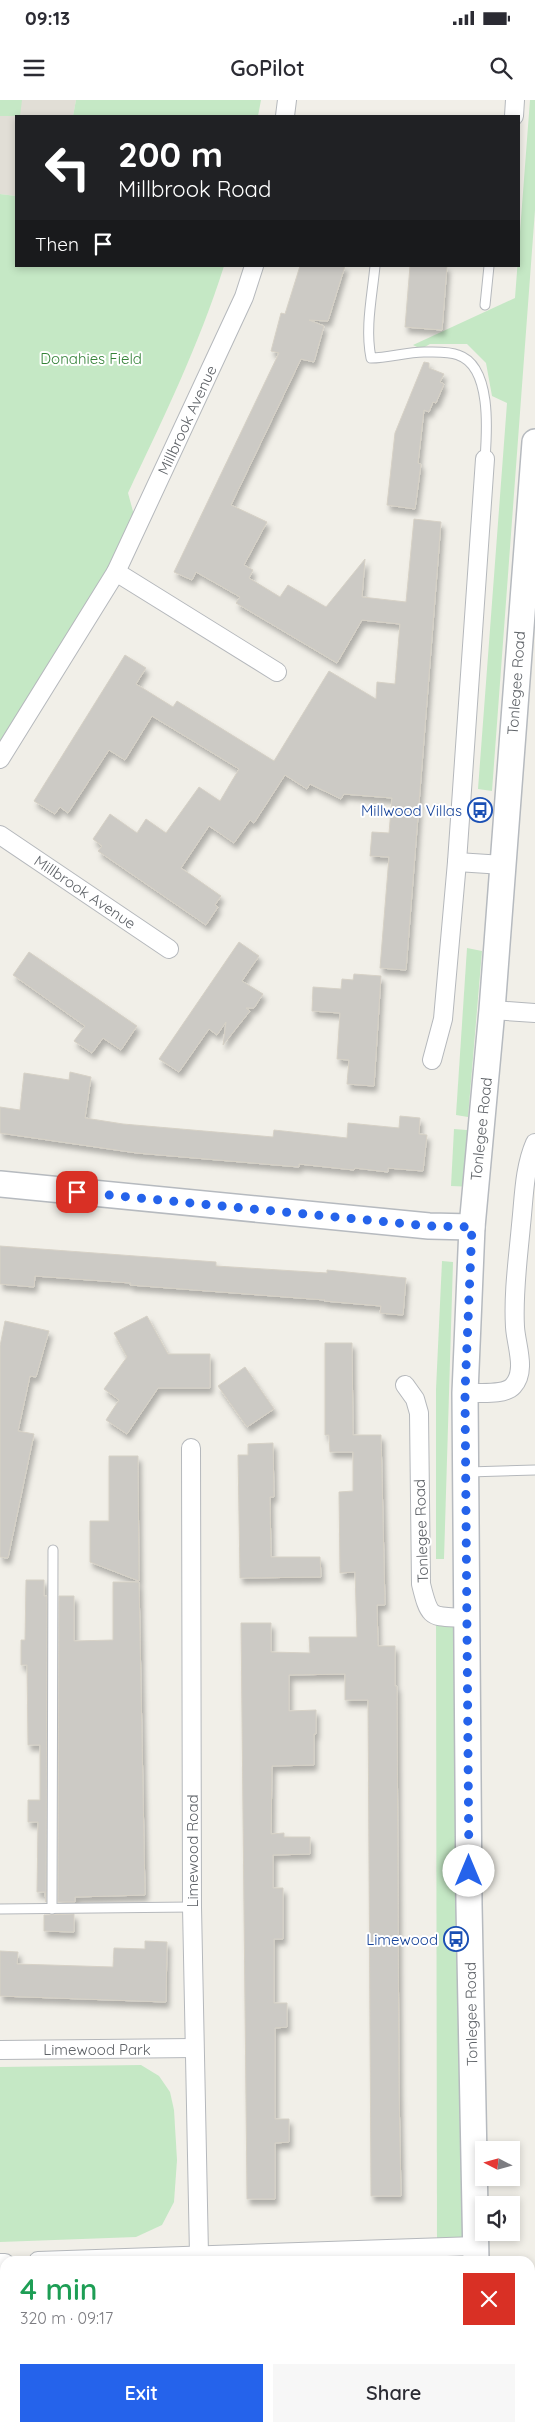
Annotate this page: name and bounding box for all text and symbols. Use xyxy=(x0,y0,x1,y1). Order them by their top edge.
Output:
text: 09:13 xyxy=(25,6,70,30)
icon: menu xyxy=(20,54,48,82)
text: GoPilot xyxy=(230,54,305,82)
icon: search xyxy=(487,54,515,82)
text: 200 m xyxy=(118,132,223,176)
icon: left xyxy=(35,135,100,200)
text: Millbrook Road xyxy=(118,175,271,203)
icon: arrive xyxy=(89,230,117,258)
text: Then xyxy=(35,232,79,256)
park label: Donahies Field xyxy=(40,349,142,368)
street label: Millbrook Avenue xyxy=(153,362,221,478)
street label: Tonlegee Road xyxy=(503,630,529,736)
bus stop icon: Millwood Villas xyxy=(467,797,493,823)
place label: Millwood Villas xyxy=(361,801,462,820)
street label: Millbrook Avenue xyxy=(31,851,139,933)
street label: Tonlegee Road xyxy=(466,1076,496,1182)
pin xyxy=(56,1171,98,1213)
icon: arrive xyxy=(63,1178,91,1206)
street label: Tonlegee Road xyxy=(410,1479,432,1583)
street label: Limewood Road xyxy=(183,1794,202,1908)
position arrow xyxy=(442,1844,494,1896)
bus stop icon: Limewood xyxy=(443,1926,469,1952)
place label: Limewood xyxy=(366,1930,438,1949)
street label: Tonlegee Road xyxy=(461,1962,481,2066)
street label: Limewood Park xyxy=(43,2040,151,2059)
north arrow xyxy=(475,2141,520,2186)
map controls xyxy=(475,2141,520,2241)
button: sound xyxy=(475,2196,520,2241)
text: 4 min xyxy=(20,2270,98,2308)
button: close xyxy=(463,2273,515,2325)
text: 320 m · 09:17 xyxy=(20,2308,113,2328)
button: Exit xyxy=(20,2364,263,2422)
button: Share xyxy=(273,2364,515,2422)

